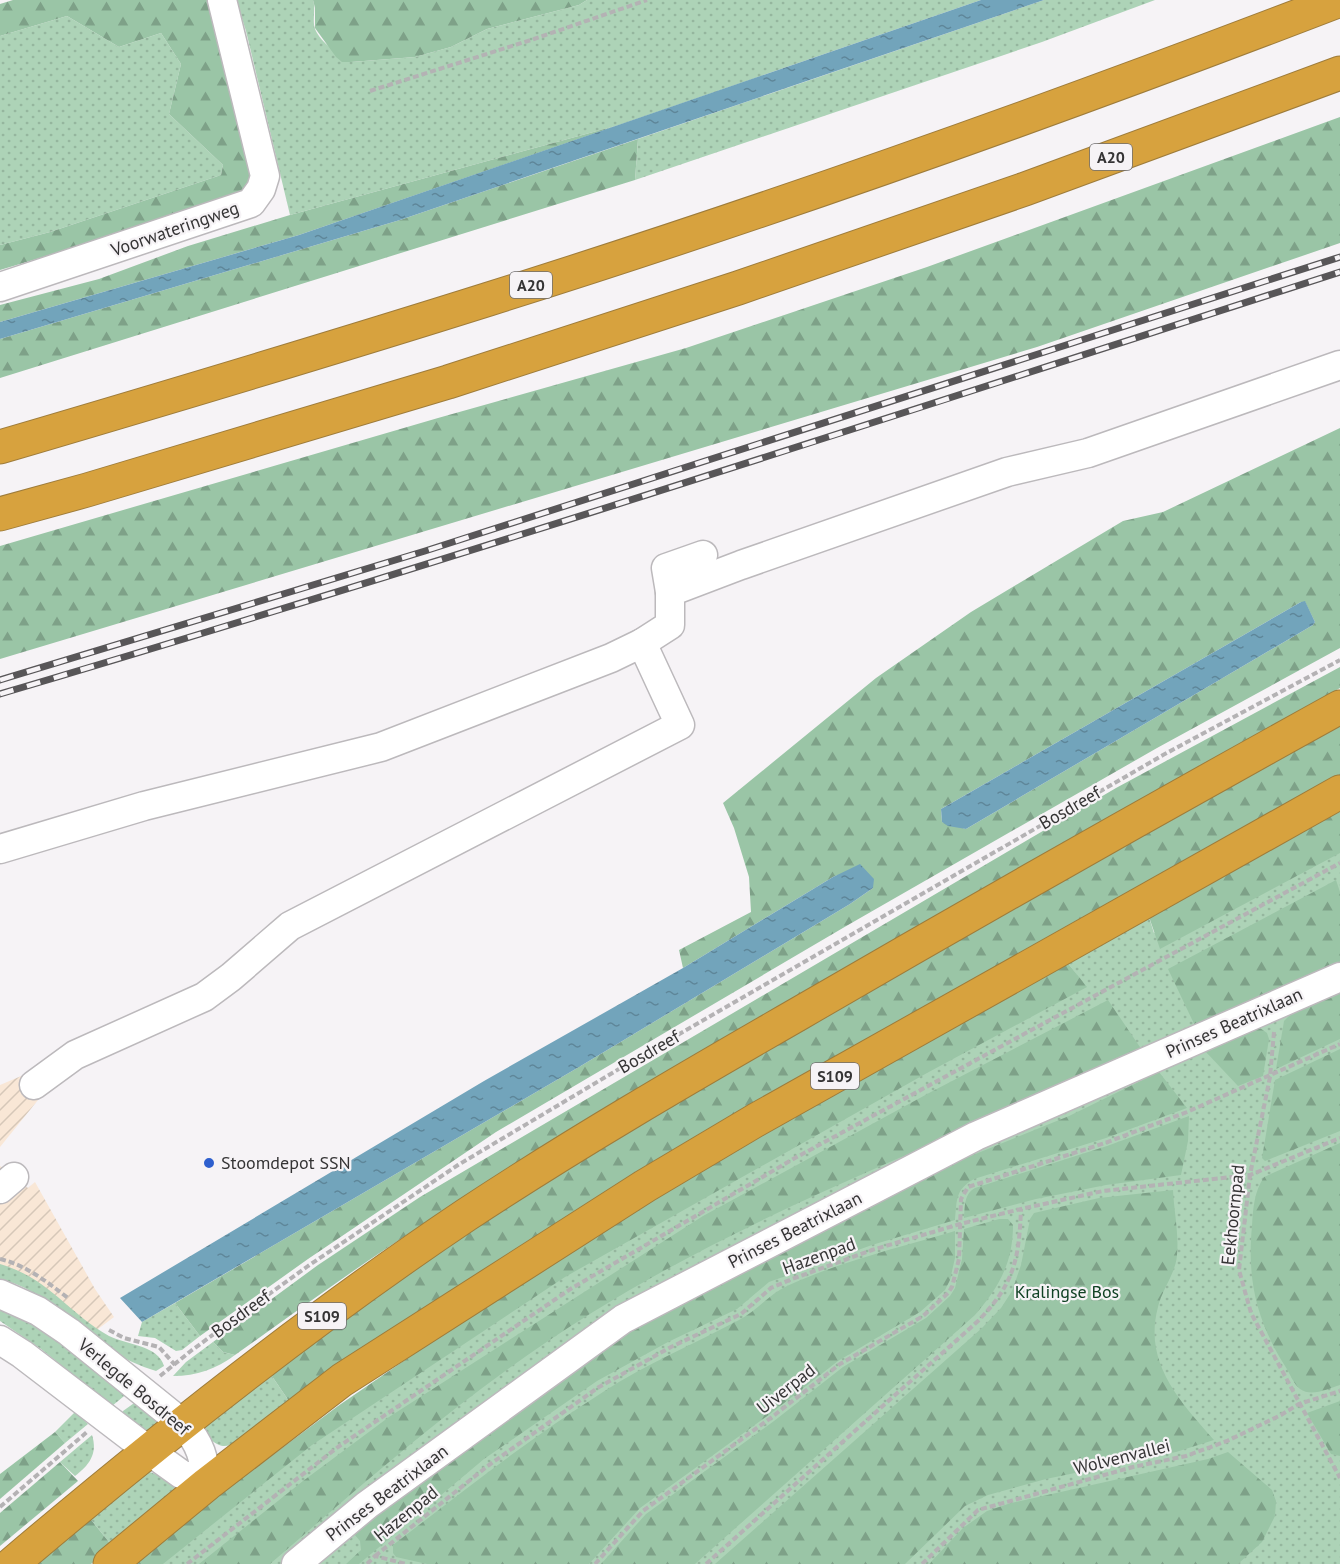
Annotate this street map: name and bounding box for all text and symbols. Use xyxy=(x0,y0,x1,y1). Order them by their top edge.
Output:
road number: A20 xyxy=(1090,144,1132,170)
street label: Voorwateringweg xyxy=(107,196,242,262)
road number: A20 xyxy=(510,272,552,298)
street label: Bosdreef xyxy=(1035,780,1106,834)
street label: Prinses Beatrixlaan xyxy=(1162,982,1306,1063)
street label: Bosdreef xyxy=(614,1024,685,1078)
road number: S109 xyxy=(811,1063,859,1089)
place label: Stoomdepot SSN xyxy=(221,1151,351,1174)
marker: Stoomdepot SSN xyxy=(202,1156,216,1170)
street label: Eekhoornpad xyxy=(1216,1164,1249,1266)
street label: Prinses Beatrixlaan xyxy=(724,1186,866,1273)
street label: Hazenpad xyxy=(779,1232,859,1279)
park label: Kralingse Bos xyxy=(1015,1280,1119,1303)
street label: Bosdreef xyxy=(207,1284,276,1343)
road number: S109 xyxy=(298,1303,346,1329)
street label: Verlegde Bosdreef xyxy=(73,1332,196,1441)
street label: Uiverpad xyxy=(752,1358,820,1419)
street label: Wolvenvallei xyxy=(1071,1433,1173,1480)
street label: Prinses Beatrixlaan xyxy=(321,1439,452,1546)
street label: Hazenpad xyxy=(369,1481,443,1547)

